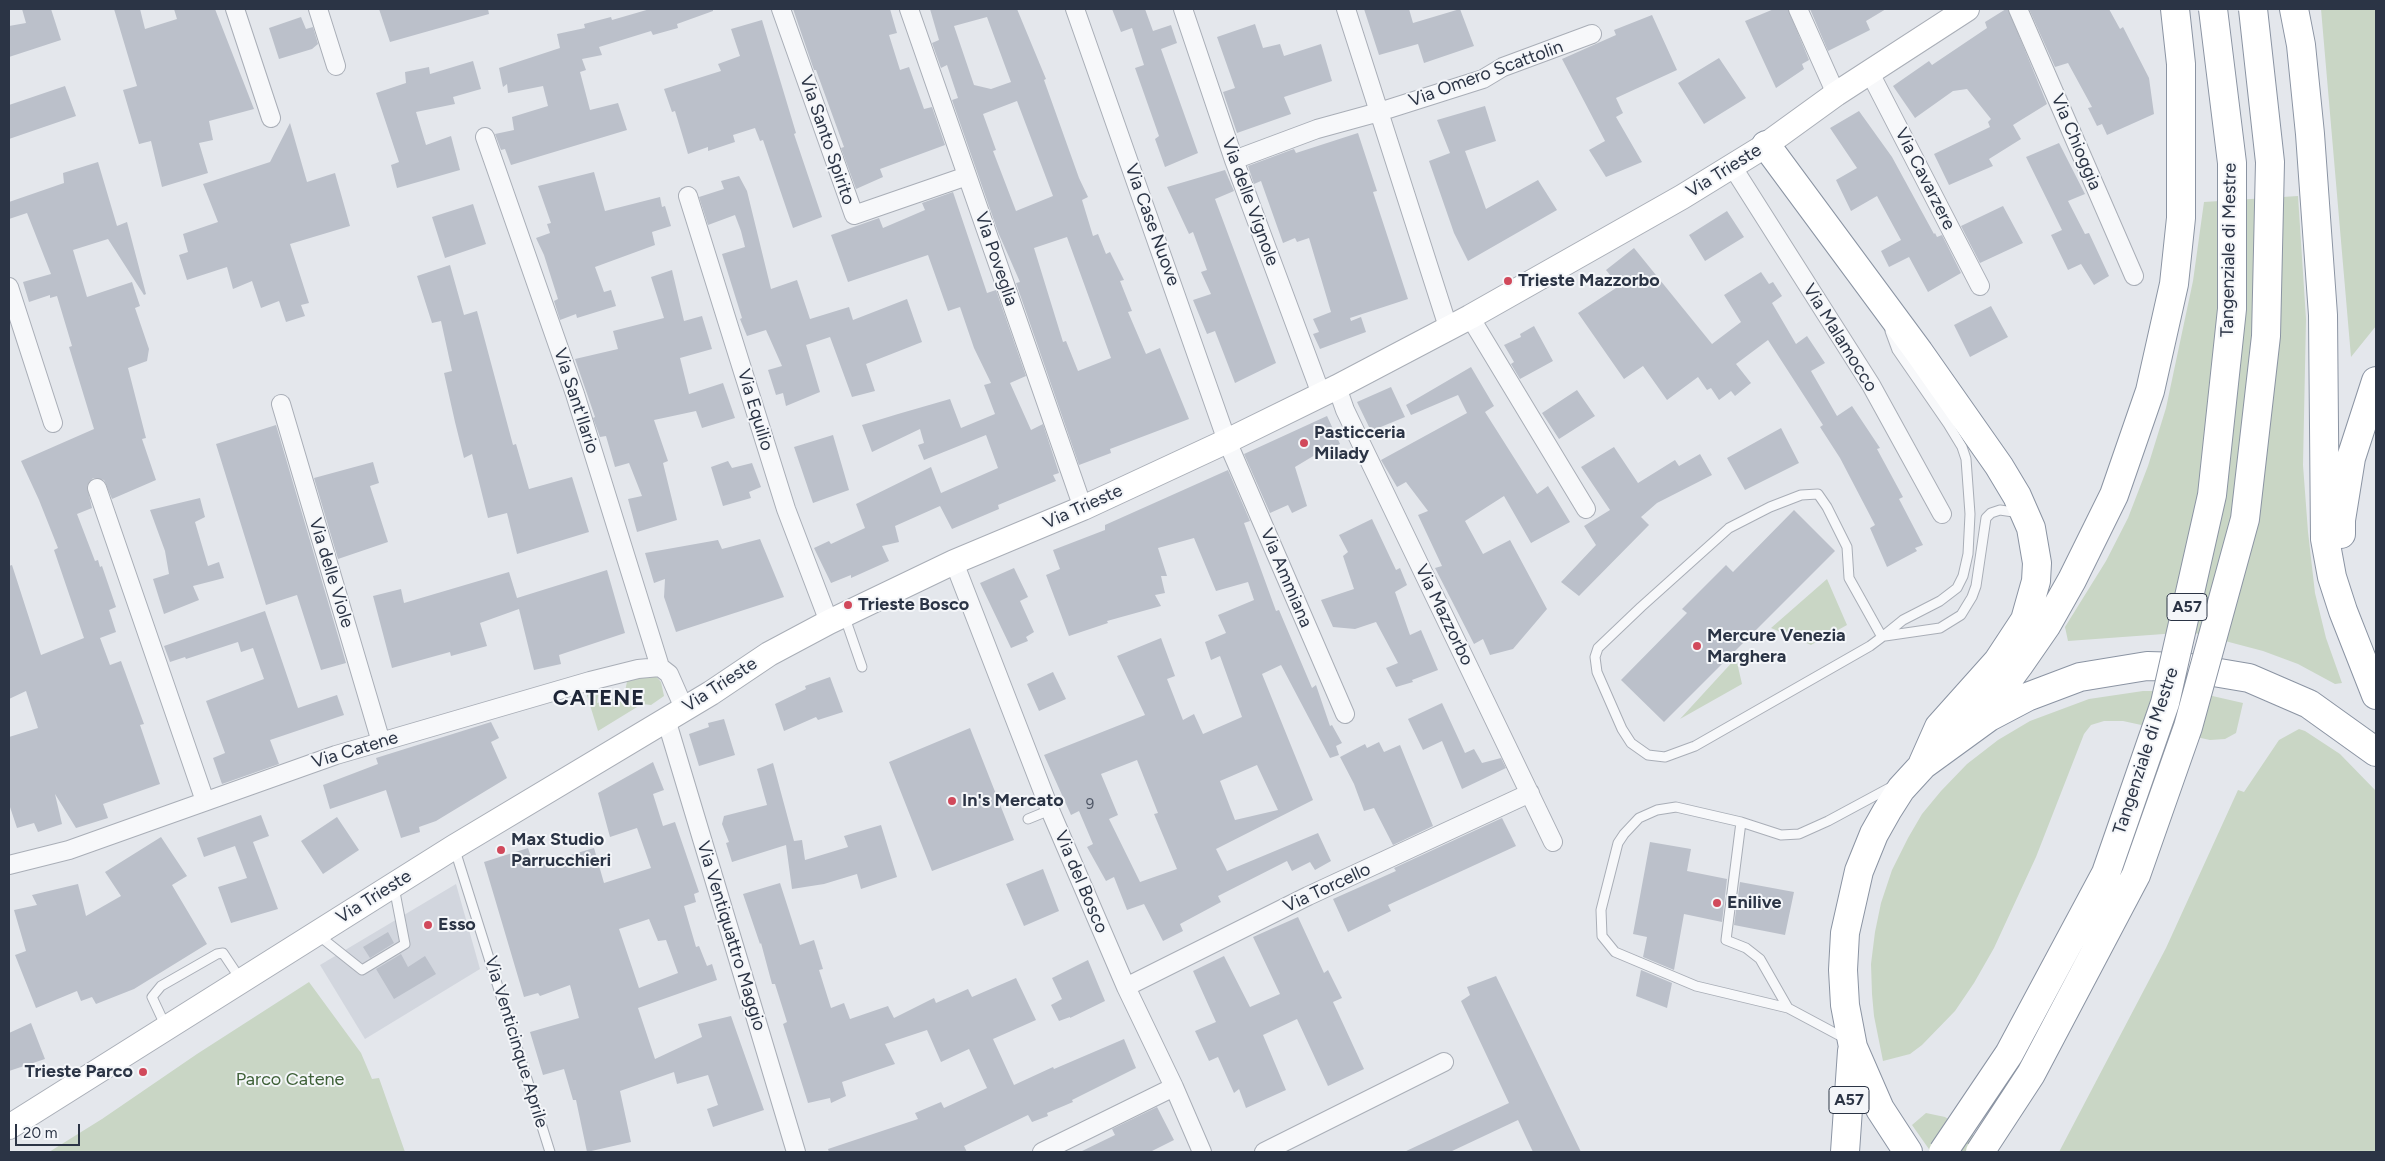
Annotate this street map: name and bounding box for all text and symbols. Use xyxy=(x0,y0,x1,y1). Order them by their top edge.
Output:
street label: Via Omero Scattolin xyxy=(1406,36,1566,112)
street label: Via Santo Spirito xyxy=(795,72,859,208)
street label: Via Chioggia xyxy=(2046,91,2106,193)
street label: Via Cavarzere xyxy=(1890,125,1960,233)
street label: Via delle Vignole xyxy=(1217,135,1283,269)
street label: Via Trieste xyxy=(1682,139,1766,203)
street label: Via Case Nuove xyxy=(1120,161,1184,289)
street label: Tangenziale di Mestre xyxy=(2217,163,2241,337)
street label: Via Poveglia xyxy=(970,209,1022,309)
place label: Trieste Mazzorbo xyxy=(1518,270,1660,292)
marker: Trieste Mazzorbo xyxy=(1502,275,1514,287)
street label: Via Malamocco xyxy=(1798,280,1882,396)
street label: Via Sant'Ilario xyxy=(549,346,603,456)
street label: Via Equilio xyxy=(732,367,778,453)
place label: Pasticceria Milady xyxy=(1314,422,1405,464)
marker: Pasticceria Milady xyxy=(1298,437,1310,449)
street label: Via Trieste xyxy=(1040,480,1126,534)
street label: Via delle Viole xyxy=(304,515,358,631)
street label: Via Ammiana xyxy=(1255,525,1317,631)
street label: Via Mazzorbo xyxy=(1410,561,1478,669)
place label: Trieste Bosco xyxy=(858,594,969,616)
road number: A57 xyxy=(2167,594,2207,620)
marker: Trieste Bosco xyxy=(842,599,854,611)
place label: Mercure Venezia Marghera xyxy=(1707,625,1846,668)
marker: Mercure Venezia Marghera xyxy=(1691,640,1703,652)
street label: Via Trieste xyxy=(679,653,761,717)
street label: Tangenziale di Mestre xyxy=(2109,665,2183,837)
district label: CATENE xyxy=(552,686,646,712)
street label: Via Catene xyxy=(309,727,401,773)
place label: In's Mercato xyxy=(962,790,1064,812)
marker: In's Mercato xyxy=(946,795,958,807)
house number: 9 xyxy=(1086,796,1094,814)
street label: Via del Bosco xyxy=(1050,828,1112,936)
place label: Max Studio Parrucchieri xyxy=(511,829,611,872)
street label: Via Ventiquattro Maggio xyxy=(692,839,770,1033)
marker: Max Studio Parrucchieri xyxy=(495,844,507,856)
street label: Via Torcello xyxy=(1280,858,1374,918)
street label: Via Trieste xyxy=(332,865,416,929)
place label: Enilive xyxy=(1727,892,1781,914)
marker: Enilive xyxy=(1711,897,1723,909)
place label: Esso xyxy=(438,914,476,936)
marker: Esso xyxy=(422,919,434,931)
street label: Via Venticinque Aprile xyxy=(480,954,552,1130)
place label: Trieste Parco xyxy=(25,1061,133,1083)
marker: Trieste Parco xyxy=(137,1066,149,1078)
park label: Parco Catene xyxy=(236,1069,344,1091)
road number: A57 xyxy=(1829,1086,1869,1114)
scale bar xyxy=(18,1114,82,1146)
text: 20 m xyxy=(23,1124,57,1142)

